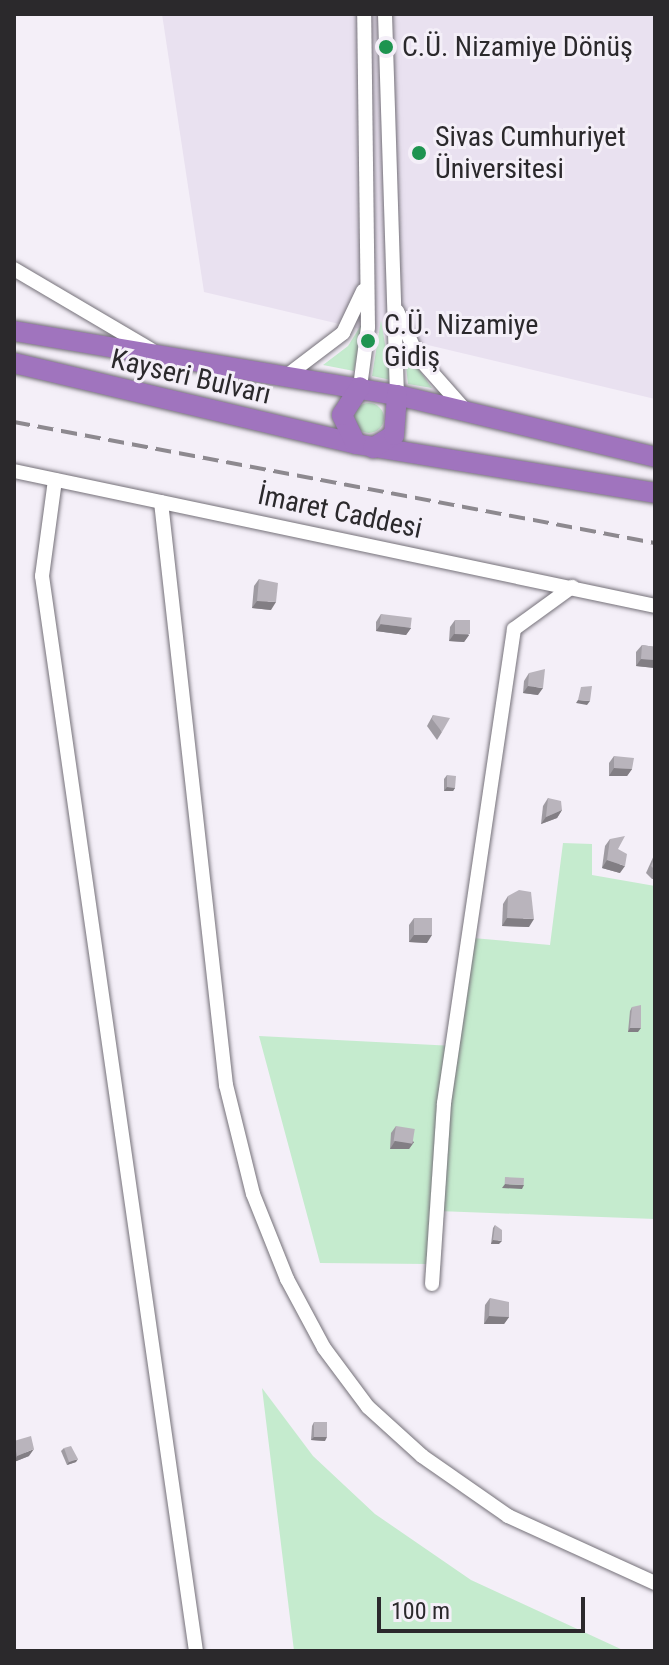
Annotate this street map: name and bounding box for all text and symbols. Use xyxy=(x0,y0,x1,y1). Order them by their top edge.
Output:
place label: C.Ü. Nizamiye Dönüş xyxy=(402,30,633,64)
marker: C.Ü. Nizamiye Dönüş xyxy=(377,38,395,56)
place label: Sivas Cumhuriyet Üniversitesi xyxy=(435,120,626,186)
marker: Sivas Cumhuriyet Üniversitesi xyxy=(410,144,428,162)
place label: C.Ü. Nizamiye Gidiş xyxy=(384,308,538,374)
marker: C.Ü. Nizamiye Gidiş xyxy=(359,332,377,350)
street label: Kayseri Bulvarı xyxy=(108,342,274,412)
street label: İmaret Caddesi xyxy=(255,478,425,546)
scale bar xyxy=(381,1581,589,1631)
text: 100 m xyxy=(391,1597,450,1625)

